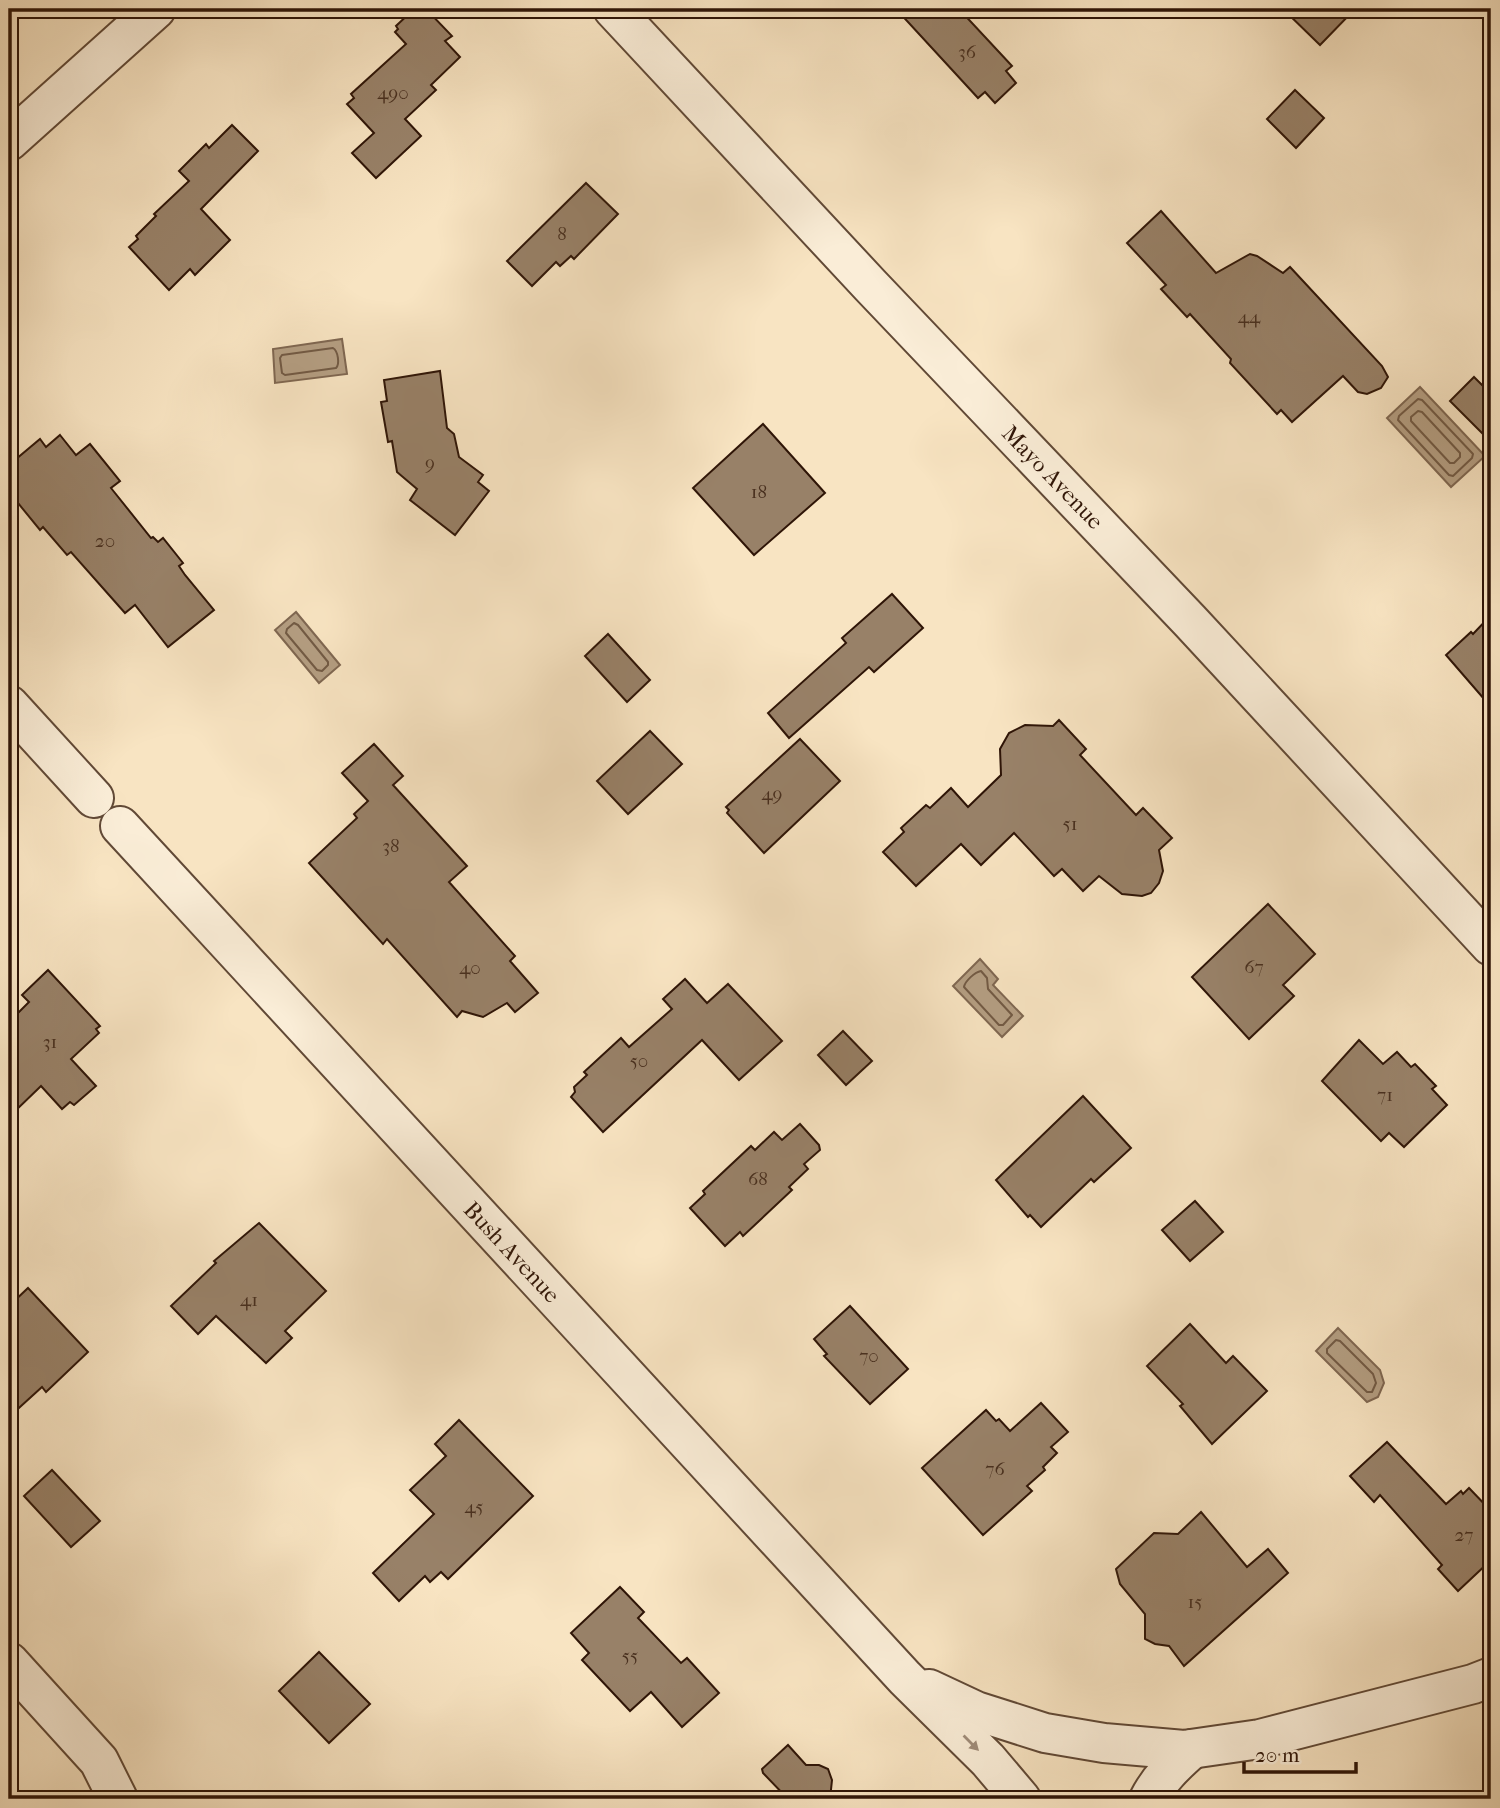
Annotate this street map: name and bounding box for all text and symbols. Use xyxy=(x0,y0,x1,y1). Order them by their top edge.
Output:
house number: 36 xyxy=(958,41,977,63)
house number: 490 xyxy=(377,82,409,104)
house number: 8 xyxy=(557,223,567,245)
house number: 44 xyxy=(1238,306,1261,328)
street label: Mayo Avenue xyxy=(996,420,1109,535)
house number: 9 xyxy=(425,452,435,474)
house number: 18 xyxy=(751,481,767,503)
house number: 20 xyxy=(95,530,115,552)
house number: 49 xyxy=(761,783,783,805)
house number: 51 xyxy=(1063,813,1078,835)
house number: 38 xyxy=(382,835,400,857)
house number: 67 xyxy=(1244,956,1264,978)
house number: 40 xyxy=(459,957,481,979)
house number: 31 xyxy=(43,1031,57,1053)
house number: 50 xyxy=(630,1050,648,1072)
house number: 71 xyxy=(1377,1084,1393,1106)
house number: 68 xyxy=(748,1168,768,1190)
street label: Bush Avenue xyxy=(458,1196,565,1309)
house number: 41 xyxy=(240,1289,258,1311)
house number: 70 xyxy=(859,1345,879,1367)
house number: 76 xyxy=(985,1458,1005,1480)
house number: 45 xyxy=(465,1496,483,1518)
house number: 27 xyxy=(1455,1524,1473,1546)
house number: 15 xyxy=(1188,1591,1202,1613)
house number: 55 xyxy=(622,1645,638,1667)
scale bar xyxy=(1244,1731,1356,1775)
one-way arrow xyxy=(962,1735,979,1751)
text: 20 m xyxy=(1255,1743,1300,1767)

